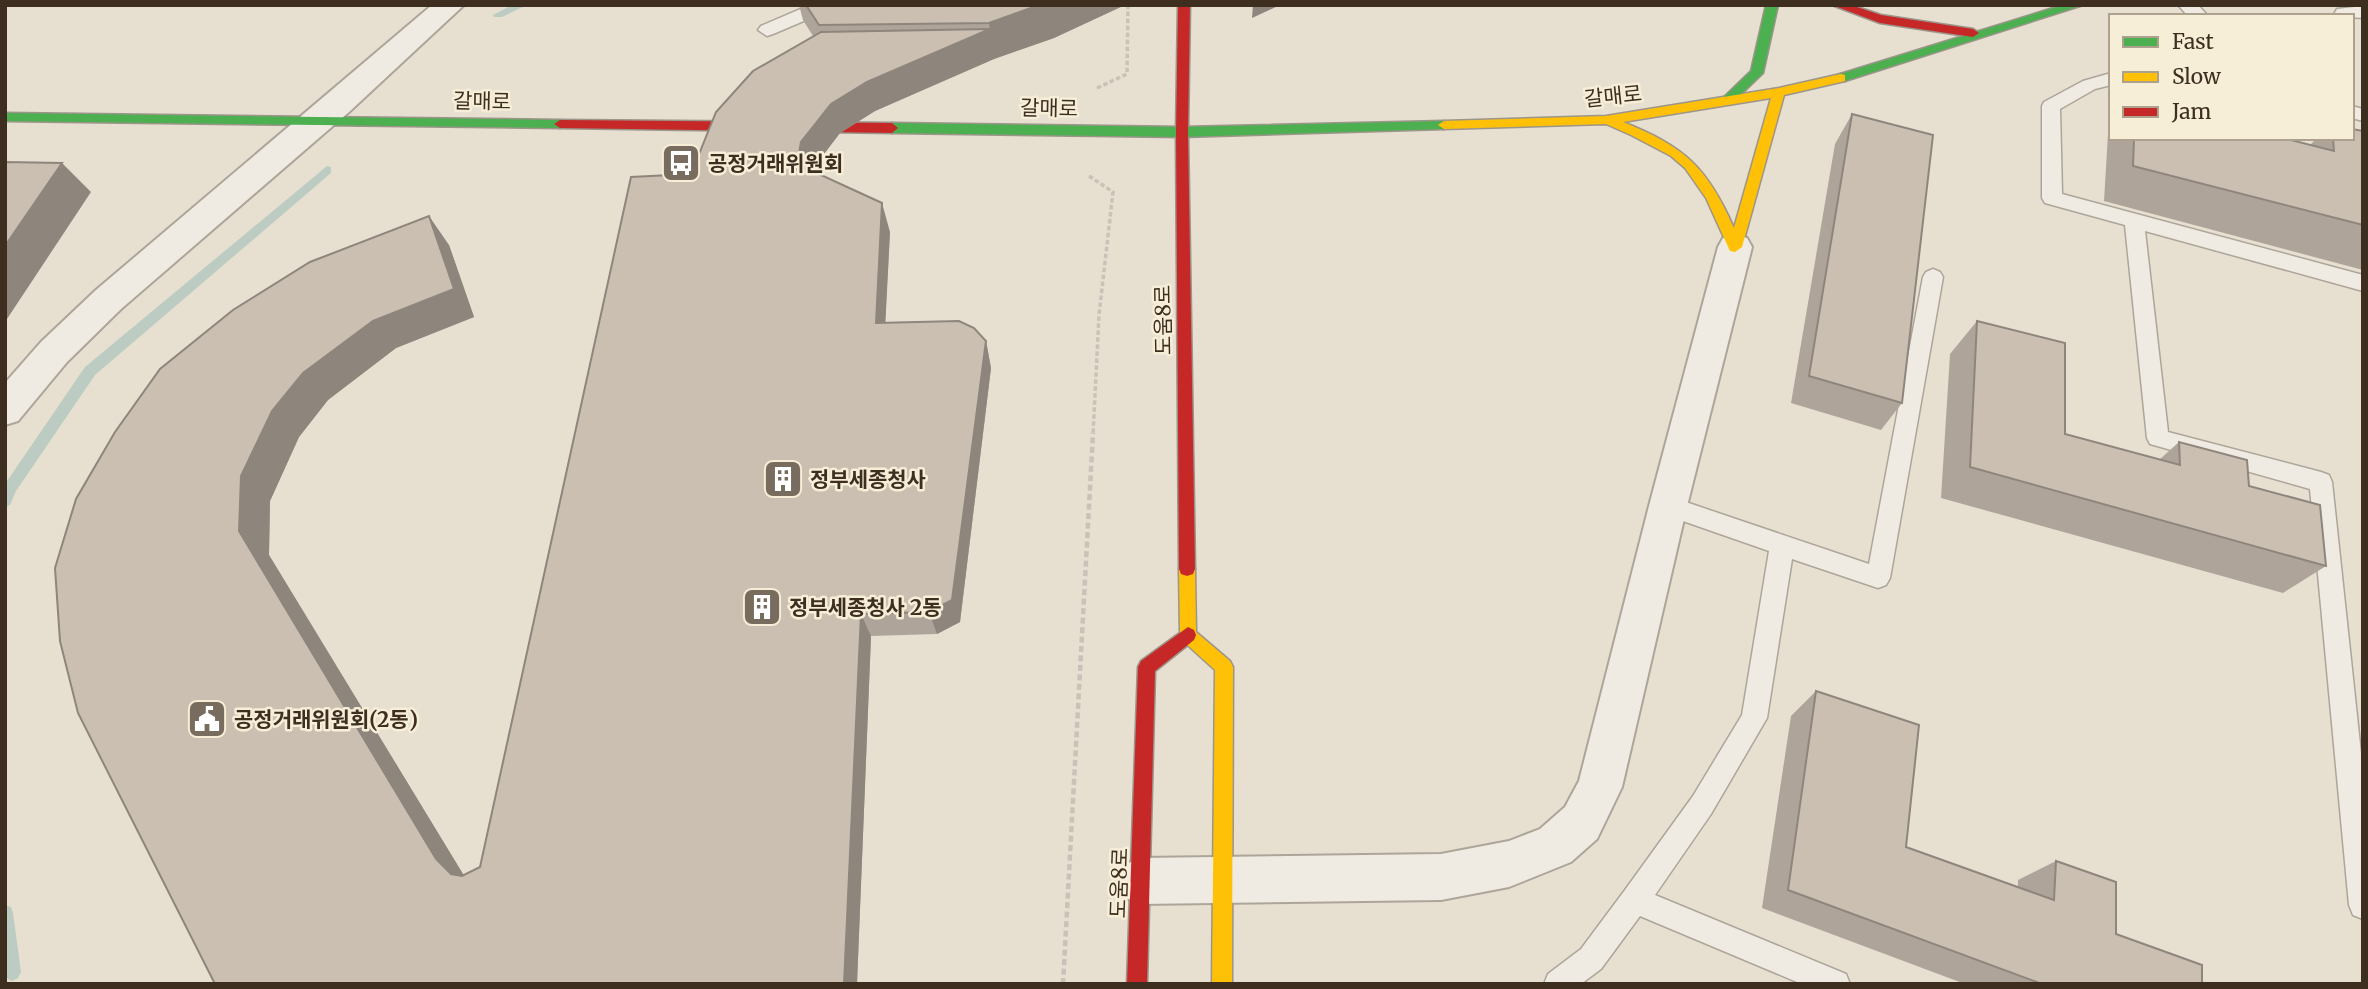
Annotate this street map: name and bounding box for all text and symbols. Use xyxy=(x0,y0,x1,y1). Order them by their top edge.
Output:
legend xyxy=(2109,14,2354,140)
text: Fast xyxy=(2172,28,2214,55)
text: Slow xyxy=(2172,63,2221,90)
street label: 갈매로 xyxy=(1583,80,1643,112)
street label: 갈매로 xyxy=(453,87,511,115)
street label: 갈매로 xyxy=(1020,94,1078,122)
text: Jam xyxy=(2171,98,2211,125)
bus stop icon: 공정거래위원회 xyxy=(660,142,702,184)
place label: 공정거래위원회 xyxy=(708,150,843,177)
street label: 도움8로 xyxy=(1149,285,1177,355)
building icon: 정부세종청사 xyxy=(762,458,804,500)
place label: 정부세종청사 xyxy=(810,466,926,493)
building icon: 정부세종청사 2동 xyxy=(741,586,783,628)
place label: 정부세종청사 2동 xyxy=(789,594,942,621)
public building icon: 공정거래위원회(2동) xyxy=(186,698,228,740)
place label: 공정거래위원회(2동) xyxy=(234,706,418,733)
street label: 도움8로 xyxy=(1104,847,1134,919)

